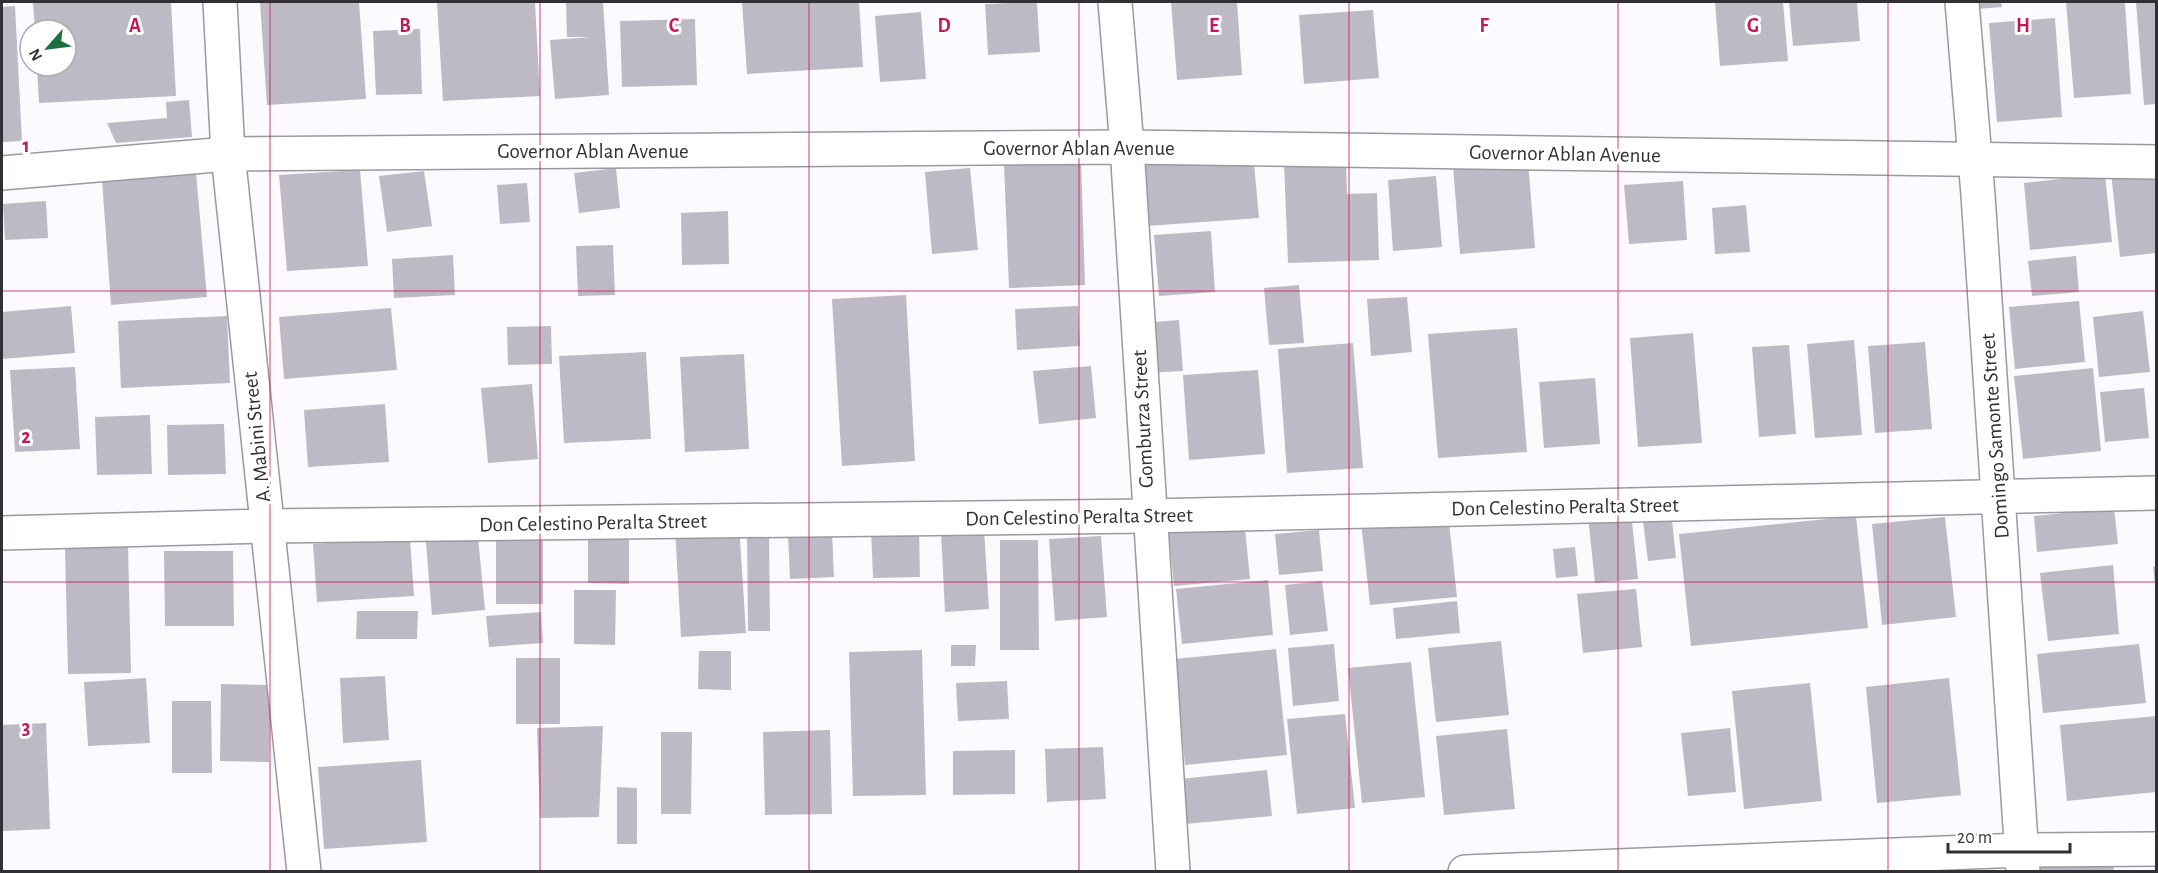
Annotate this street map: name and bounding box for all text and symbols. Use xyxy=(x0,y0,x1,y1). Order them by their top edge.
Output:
text: A xyxy=(129,16,141,36)
text: B xyxy=(399,16,411,36)
text: C xyxy=(669,16,680,36)
text: D xyxy=(937,16,951,36)
text: E xyxy=(1209,16,1219,36)
text: F xyxy=(1479,16,1489,36)
text: G xyxy=(1747,16,1759,36)
text: H xyxy=(2016,16,2030,36)
north arrow xyxy=(18,18,78,78)
text: N xyxy=(26,46,45,63)
text: 1 xyxy=(22,136,30,156)
street label: Governor Ablan Avenue xyxy=(983,138,1175,159)
street label: Governor Ablan Avenue xyxy=(497,141,689,162)
street label: Governor Ablan Avenue xyxy=(1469,142,1661,166)
street label: Domingo Samonte Street xyxy=(1977,332,2013,540)
street label: Gomburza Street xyxy=(1129,349,1157,489)
street label: A. Mabini Street xyxy=(240,370,274,503)
text: 2 xyxy=(21,427,31,447)
street label: Don Celestino Peralta Street xyxy=(1451,495,1679,519)
street label: Don Celestino Peralta Street xyxy=(965,505,1193,529)
street label: Don Celestino Peralta Street xyxy=(479,511,707,535)
text: 3 xyxy=(22,718,30,738)
scale bar xyxy=(1948,816,2070,854)
text: 20 m xyxy=(1957,829,1992,847)

